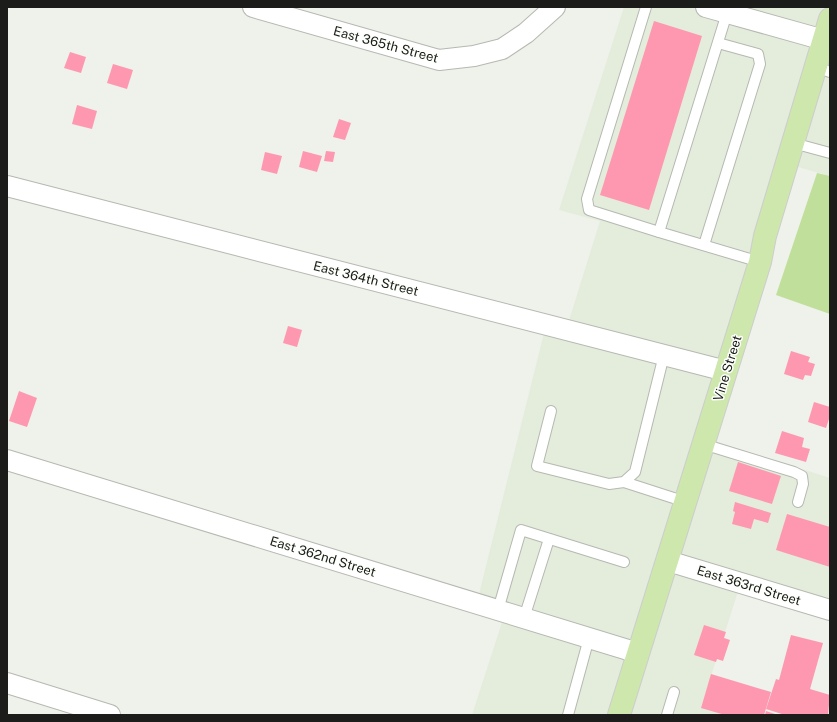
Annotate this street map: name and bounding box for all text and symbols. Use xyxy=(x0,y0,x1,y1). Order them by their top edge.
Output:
street label: East 365th Street xyxy=(332,23,440,66)
street label: East 364th Street xyxy=(312,258,420,299)
street label: Vine Street xyxy=(710,333,745,403)
street label: East 362nd Street xyxy=(268,533,378,580)
street label: East 363rd Street xyxy=(695,563,803,608)

